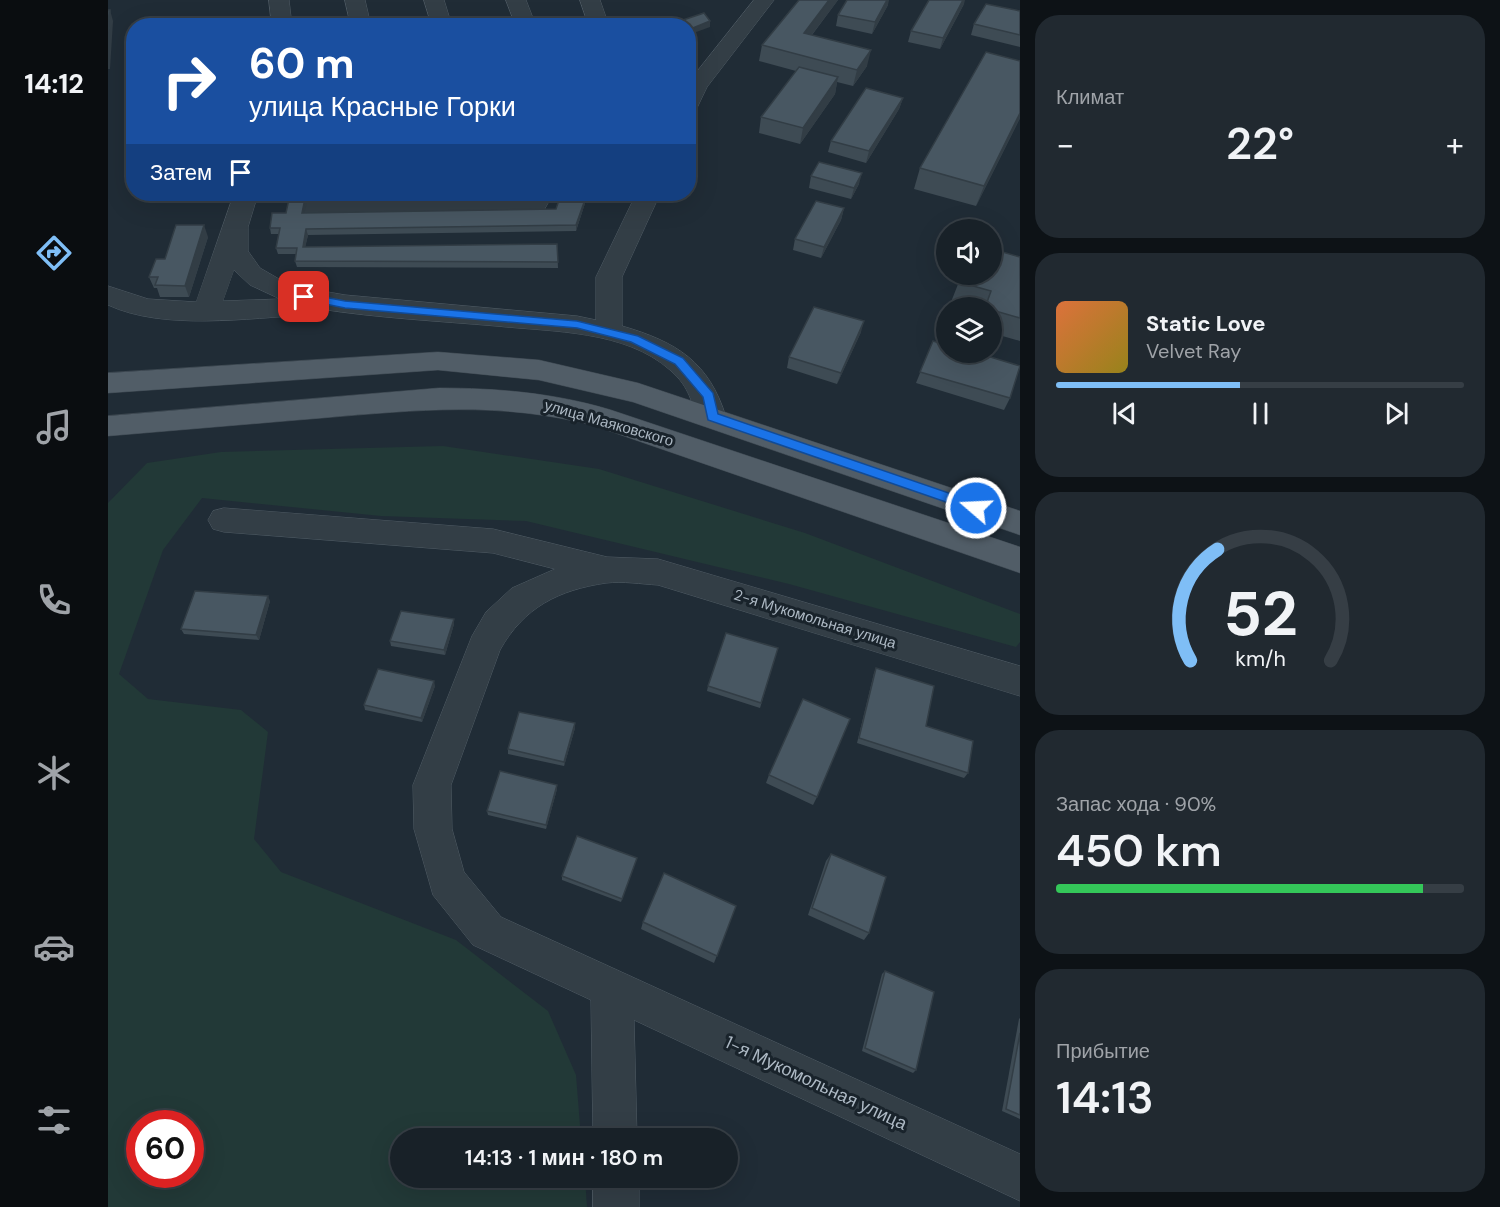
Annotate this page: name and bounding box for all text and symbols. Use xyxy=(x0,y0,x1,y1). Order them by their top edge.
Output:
text: 60 m xyxy=(249,36,355,91)
icon: right xyxy=(150,42,228,120)
text: 14:12 xyxy=(24,66,84,101)
text: Климат xyxy=(1056,84,1124,110)
text: улица Красные Горки xyxy=(249,89,516,124)
text: 22° xyxy=(1226,114,1294,173)
text: − xyxy=(1056,123,1074,166)
text: + xyxy=(1446,123,1464,166)
icon: arrive xyxy=(224,156,257,189)
text: Затем xyxy=(150,158,212,187)
map controls xyxy=(936,219,1002,363)
button: sound xyxy=(936,219,1002,285)
icon: directions xyxy=(33,232,75,274)
pin xyxy=(278,271,329,322)
icon: arrive xyxy=(287,280,320,313)
button: layers xyxy=(936,297,1002,363)
text: Static Love xyxy=(1146,309,1266,338)
text: Velvet Ray xyxy=(1146,338,1241,364)
street label: улица Маяковского xyxy=(542,395,676,451)
icon: previous xyxy=(1108,397,1141,430)
icon: pause xyxy=(1244,397,1277,430)
icon: next xyxy=(1380,397,1413,430)
icon: music xyxy=(33,406,75,448)
position arrow xyxy=(944,476,1008,540)
text: 52 xyxy=(1223,573,1297,654)
icon: phone xyxy=(33,579,75,621)
street label: 2-я Мукомольная улица xyxy=(731,585,899,653)
text: km/h xyxy=(1235,645,1285,673)
icon: climate xyxy=(33,752,75,794)
text: Запас хода · 90% xyxy=(1056,791,1216,817)
text: 450 km xyxy=(1056,821,1222,880)
icon: car xyxy=(33,926,75,968)
street label: 1-я Мукомольная улица xyxy=(721,1030,912,1136)
text: Прибытие xyxy=(1056,1038,1150,1064)
text: 14:13 xyxy=(1056,1068,1154,1127)
icon: filters xyxy=(33,1099,75,1141)
speed limit sign: 60 xyxy=(126,1110,204,1188)
text: 14:13 · 1 мин · 180 m xyxy=(465,1143,663,1172)

